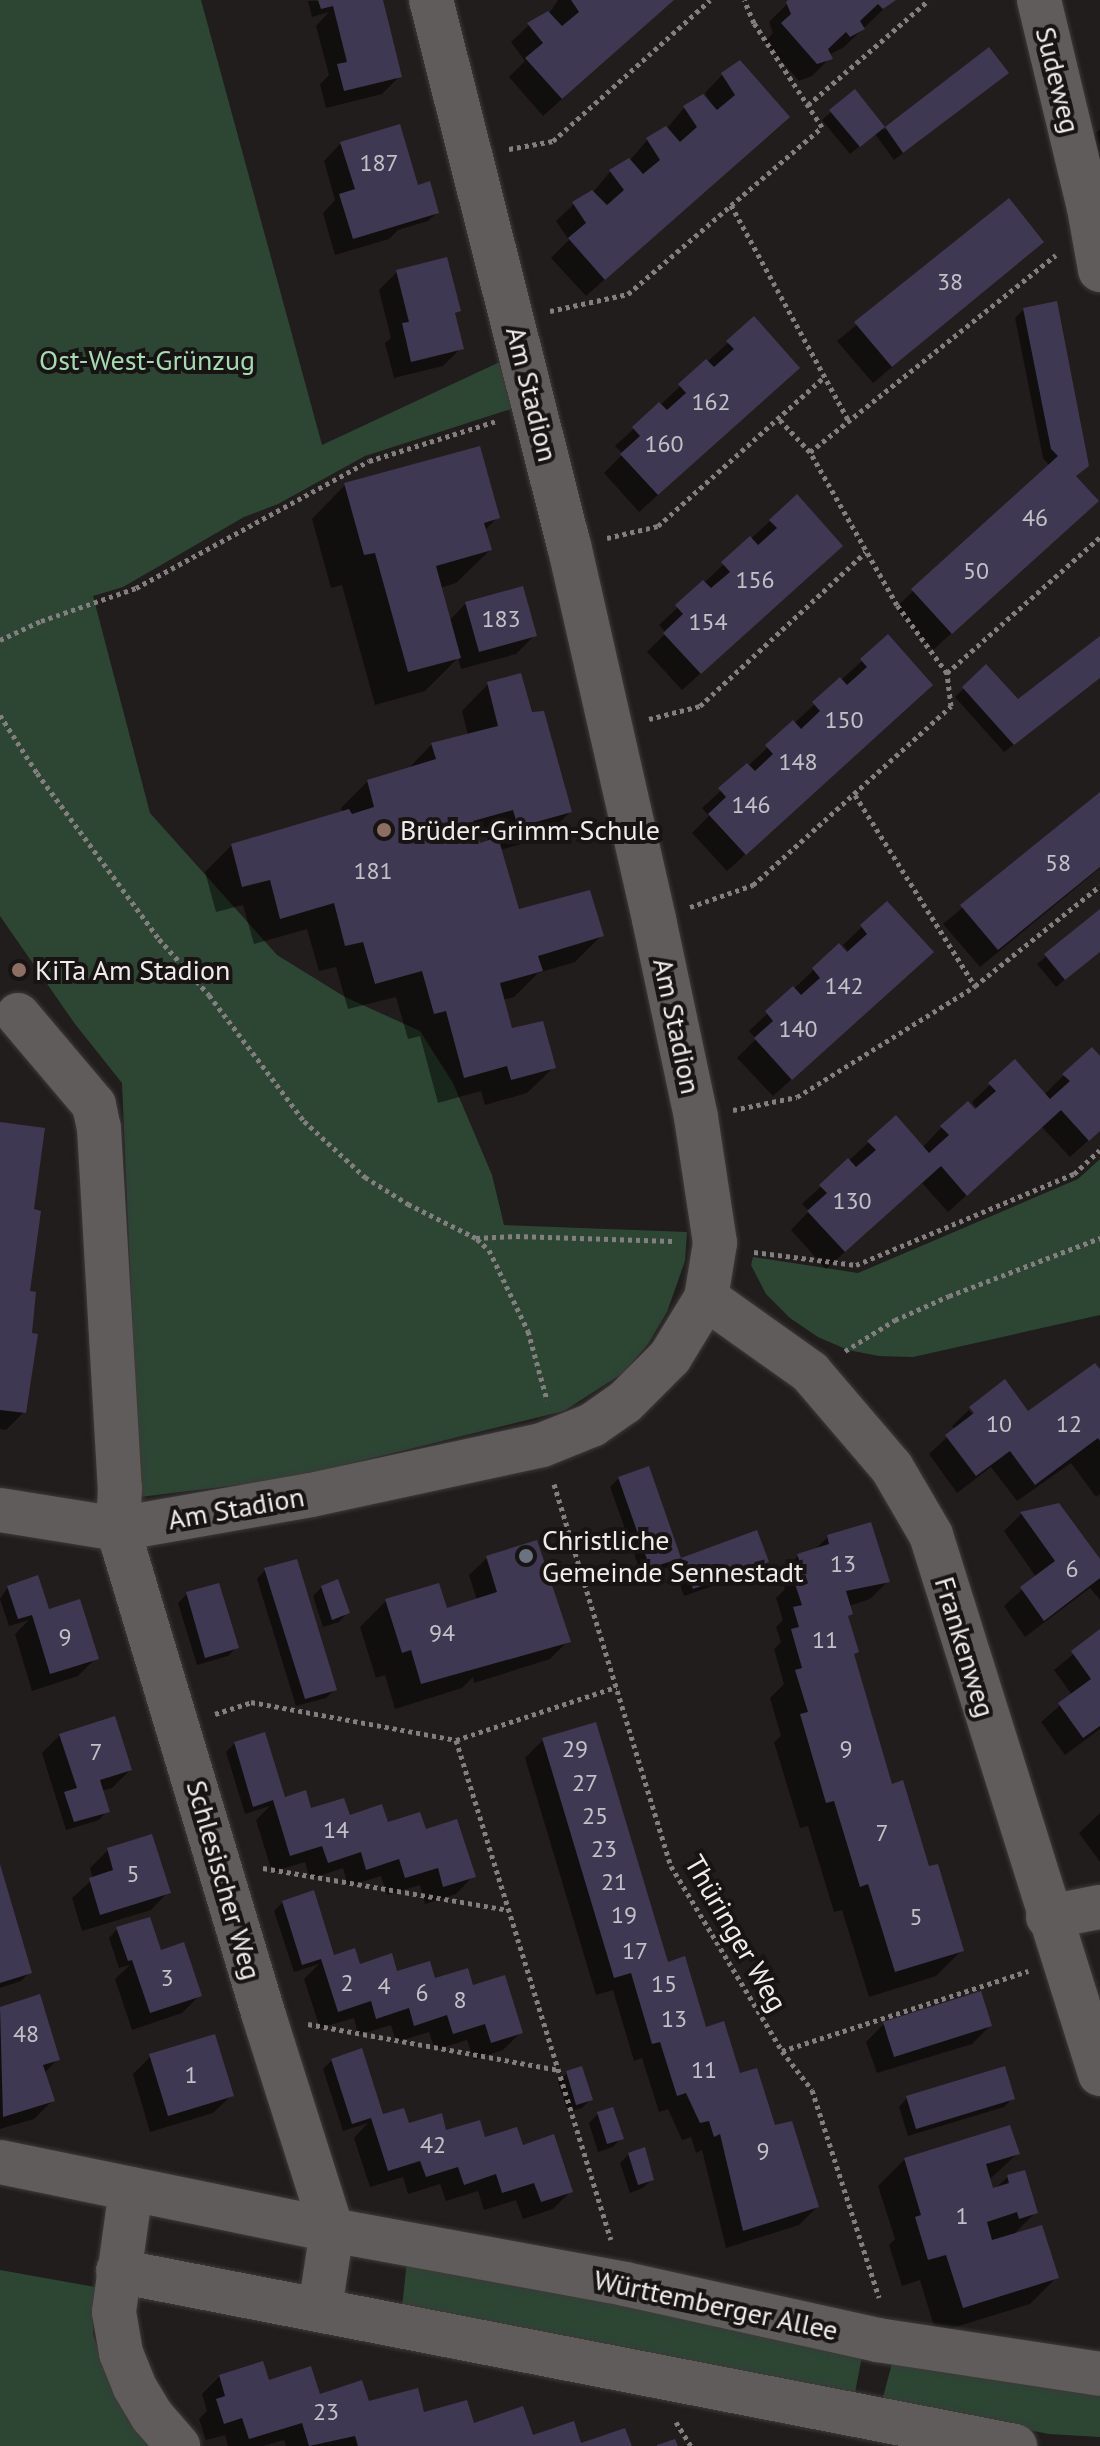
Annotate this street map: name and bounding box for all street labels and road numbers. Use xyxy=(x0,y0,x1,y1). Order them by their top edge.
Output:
street label: Sudeweg xyxy=(1029,23,1087,137)
street label: Am Stadion xyxy=(499,323,565,465)
street label: Am Stadion xyxy=(646,955,708,1097)
street label: Am Stadion xyxy=(165,1479,307,1537)
street label: Frankenweg xyxy=(928,1573,1002,1721)
street label: Schlesischer Weg xyxy=(179,1776,269,1984)
street label: Thüringer Weg xyxy=(678,1849,794,2017)
street label: Württemberger Allee xyxy=(591,2263,841,2347)

